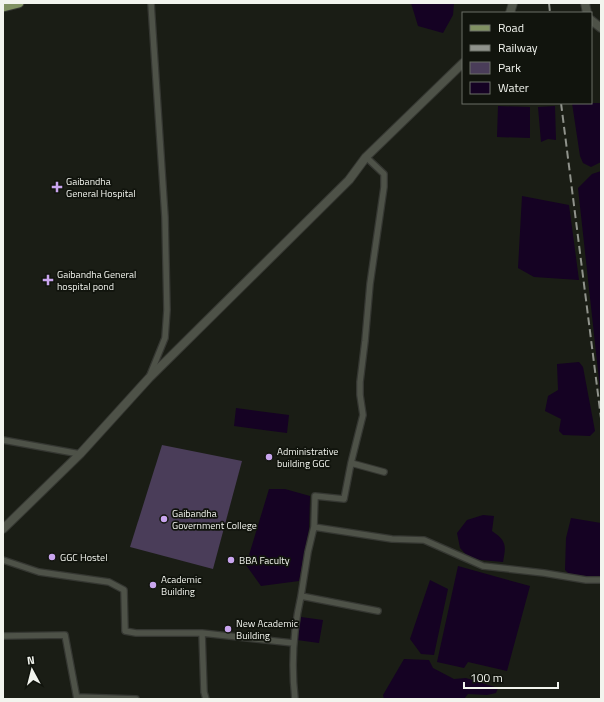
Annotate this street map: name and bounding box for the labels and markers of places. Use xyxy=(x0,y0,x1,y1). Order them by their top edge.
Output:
place label: Gaibandha General Hospital xyxy=(66,174,136,201)
marker: Gaibandha General Hospital xyxy=(51,181,63,193)
place label: Gaibandha General hospital pond xyxy=(57,267,136,294)
marker: Gaibandha General hospital pond xyxy=(42,274,54,286)
place label: Administrative building GGC xyxy=(277,444,338,471)
marker: Administrative building GGC xyxy=(264,452,274,462)
place label: Gaibandha Government College xyxy=(172,506,257,533)
marker: Gaibandha Government College xyxy=(159,514,169,524)
place label: GGC Hostel xyxy=(60,550,107,565)
marker: GGC Hostel xyxy=(47,552,57,562)
place label: BBA Faculty xyxy=(239,553,290,568)
marker: BBA Faculty xyxy=(226,555,236,565)
place label: Academic Building xyxy=(161,572,202,599)
marker: Academic Building xyxy=(148,580,158,590)
place label: New Academic Building xyxy=(236,616,298,643)
marker: New Academic Building xyxy=(223,624,233,634)

